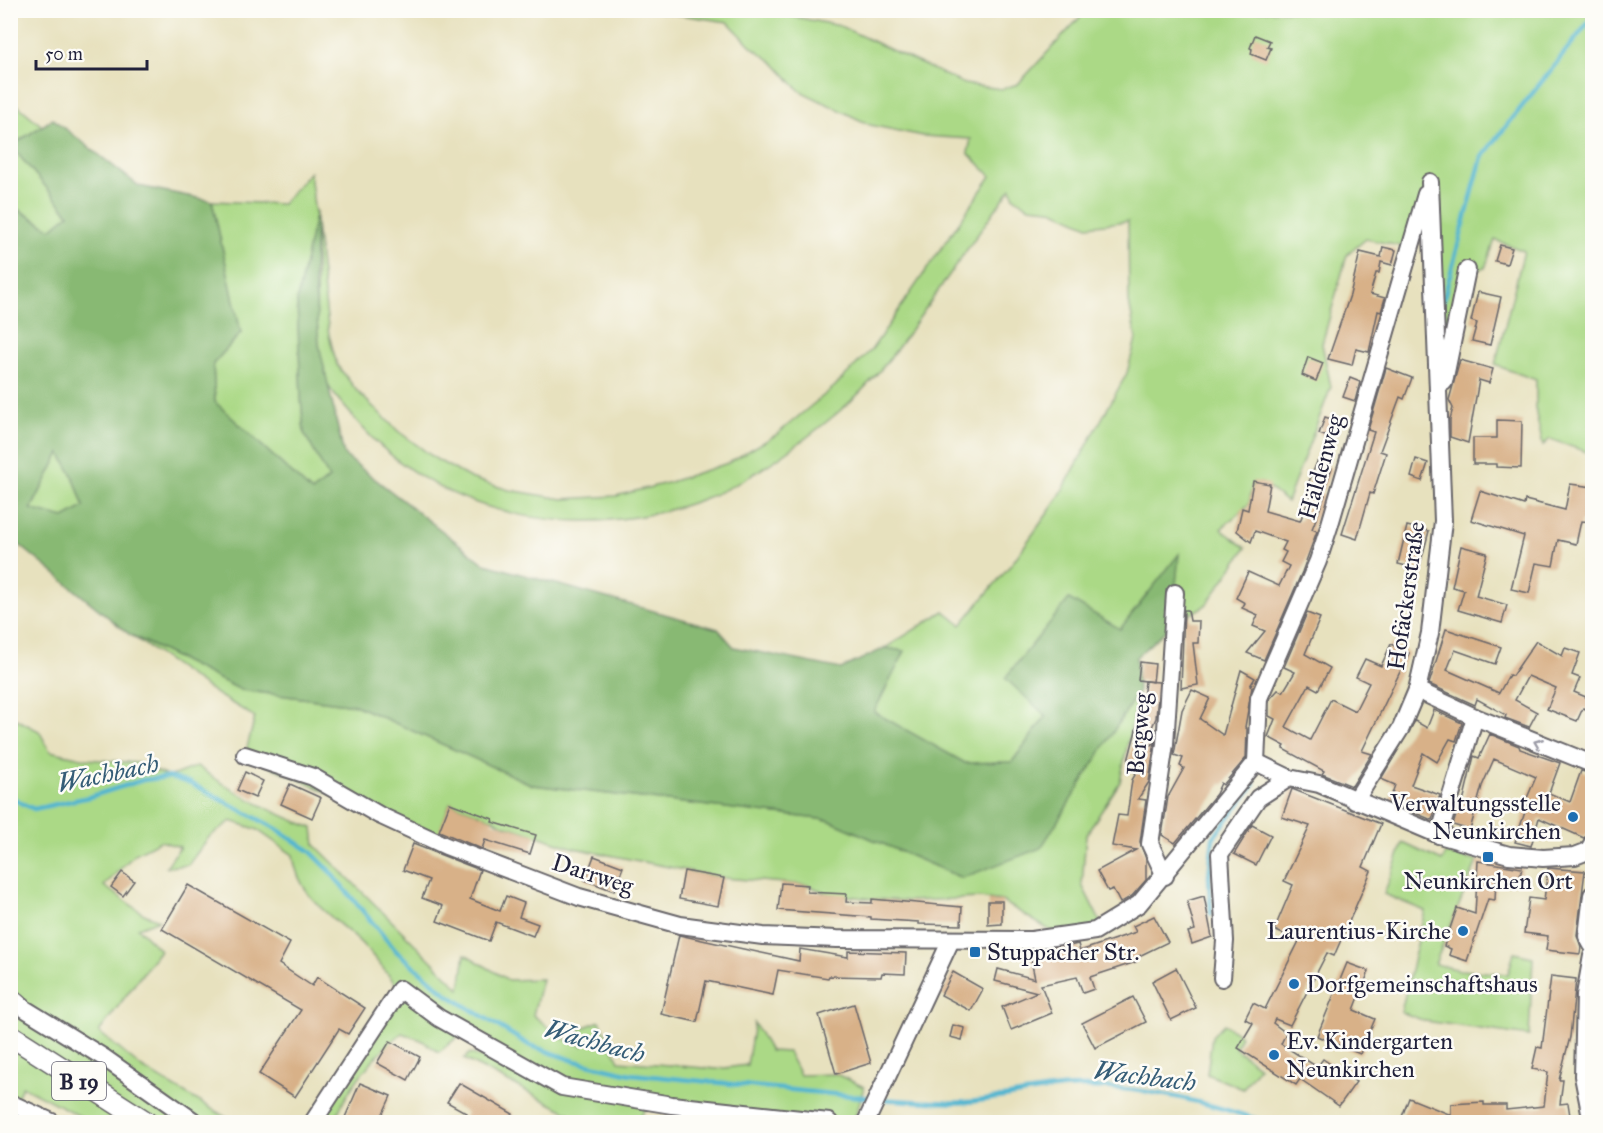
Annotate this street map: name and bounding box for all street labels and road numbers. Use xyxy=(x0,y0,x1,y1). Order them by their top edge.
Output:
street label: Häldenweg xyxy=(1292,410,1351,523)
street label: Hofäckerstraße xyxy=(1381,520,1431,672)
street label: Bergweg xyxy=(1120,691,1158,777)
street label: Darrweg xyxy=(548,847,638,901)
road number: B 19 xyxy=(52,1062,106,1100)

